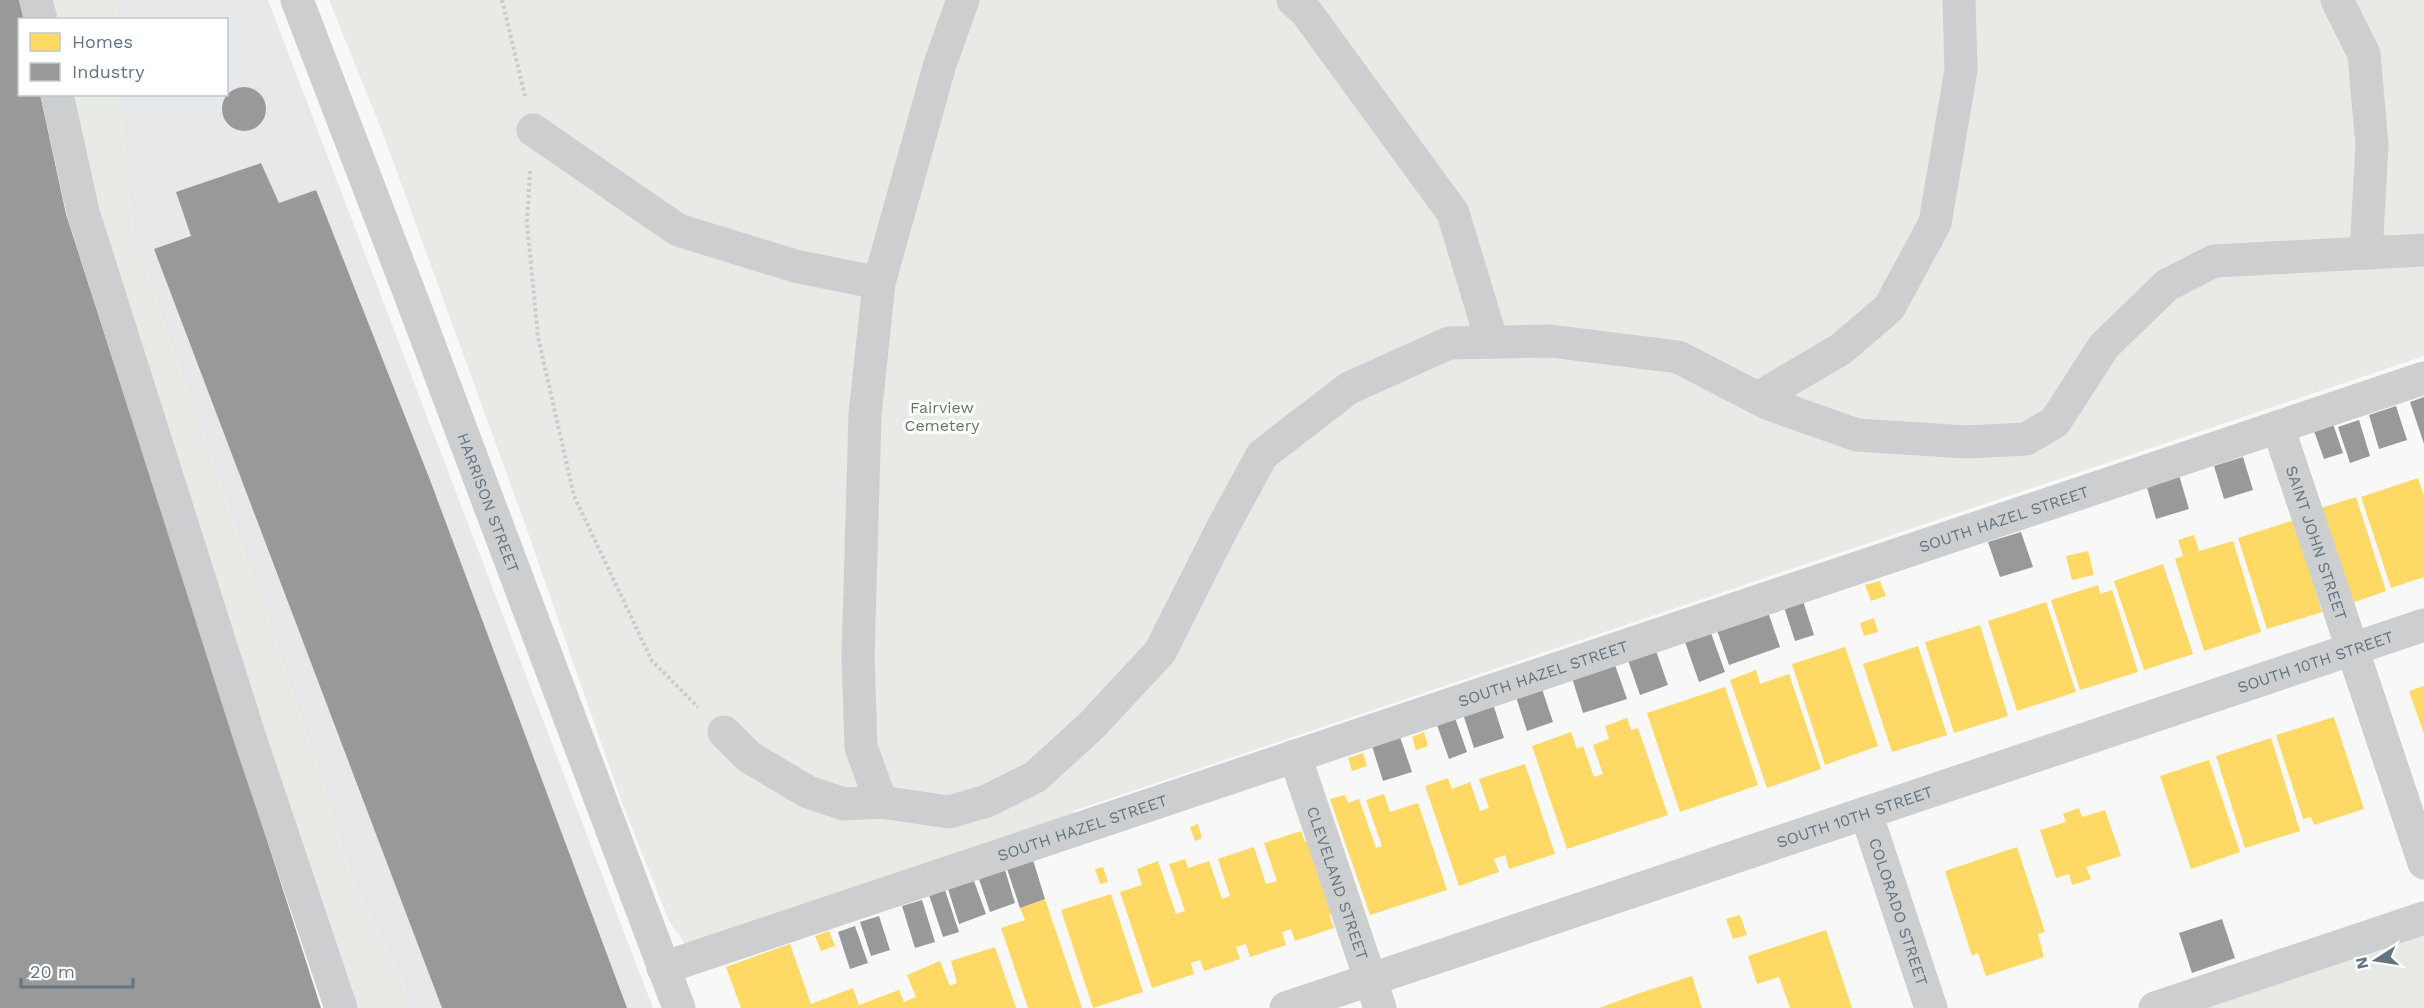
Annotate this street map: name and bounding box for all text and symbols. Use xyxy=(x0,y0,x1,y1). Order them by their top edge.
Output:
legend xyxy=(18,18,228,96)
text: Homes xyxy=(72,31,133,52)
text: Industry xyxy=(72,61,145,82)
park label: Fairview Cemetery xyxy=(904,398,980,435)
street label: HARRISON STREET xyxy=(454,430,524,576)
street label: SAINT JOHN STREET xyxy=(2282,463,2352,623)
street label: SOUTH HAZEL STREET xyxy=(1916,481,2091,556)
street label: SOUTH 10TH STREET xyxy=(2235,626,2396,697)
street label: SOUTH HAZEL STREET xyxy=(1456,636,1631,710)
street label: SOUTH 10TH STREET xyxy=(1774,781,1935,852)
street label: SOUTH HAZEL STREET xyxy=(995,790,1170,865)
street label: CLEVELAND STREET xyxy=(1303,804,1373,962)
street label: COLORADO STREET xyxy=(1865,835,1932,988)
north arrow xyxy=(2346,930,2406,990)
scale bar xyxy=(21,951,134,989)
text: N xyxy=(2351,955,2372,971)
text: 20 m xyxy=(30,961,75,982)

